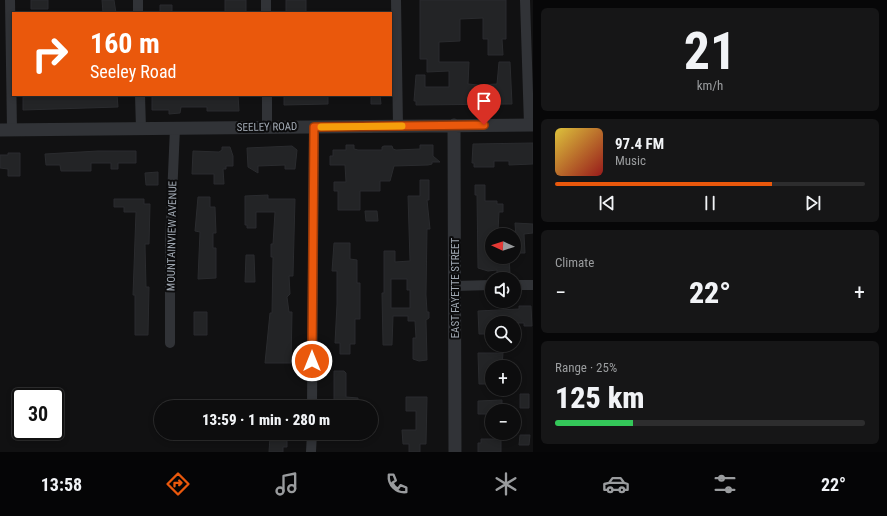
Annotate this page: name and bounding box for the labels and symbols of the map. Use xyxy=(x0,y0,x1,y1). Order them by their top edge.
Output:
pin xyxy=(467,84,501,125)
street label: SEELEY ROAD xyxy=(237,120,297,134)
street label: MOUNTAINVIEW AVENUE xyxy=(165,180,179,291)
north arrow xyxy=(485,228,521,264)
street label: EAST FAYETTE STREET xyxy=(449,237,462,338)
position arrow xyxy=(291,340,333,382)
speed limit sign: 30 xyxy=(12,388,64,440)

